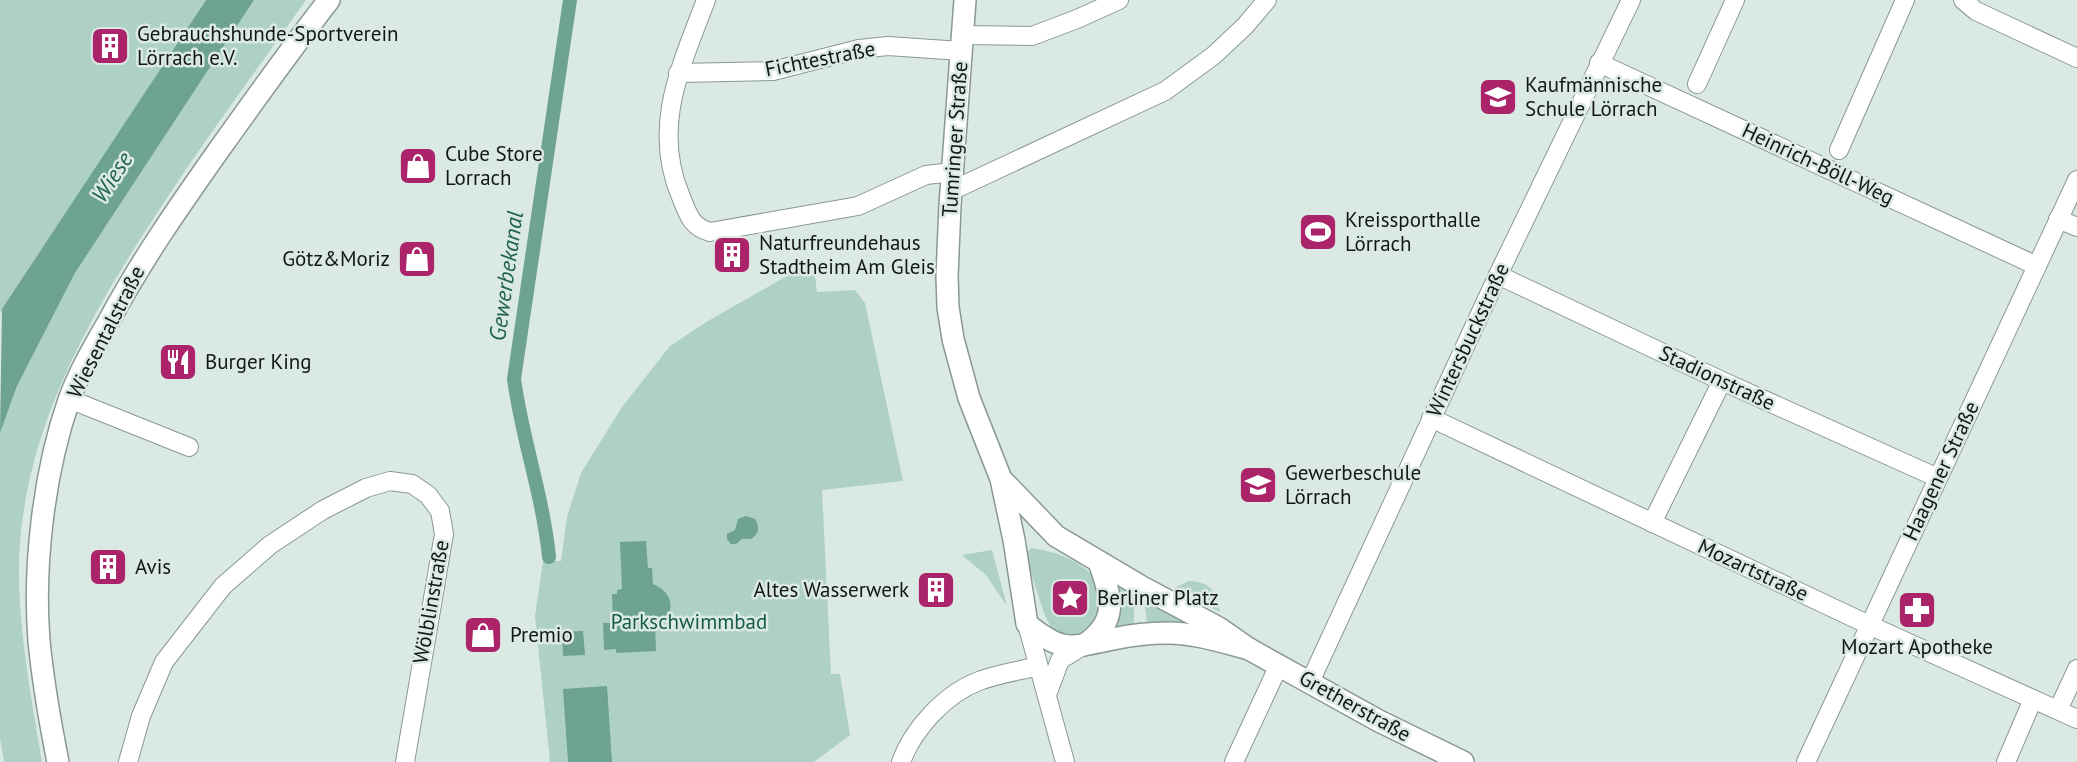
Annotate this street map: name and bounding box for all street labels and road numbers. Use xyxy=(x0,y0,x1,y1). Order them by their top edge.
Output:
street label: Fichtestraße xyxy=(763,35,877,82)
street label: Tumringer Straße xyxy=(936,60,973,218)
street label: Heinrich-Böll-Weg xyxy=(1738,116,1899,211)
street label: Wintersbuckstraße xyxy=(1420,258,1515,421)
street label: Wiesentalstraße xyxy=(61,261,150,402)
street label: Stadionstraße xyxy=(1655,339,1780,416)
street label: Haagener Straße xyxy=(1896,397,1985,545)
street label: Mozartstraße xyxy=(1694,532,1813,607)
street label: Wölblinstraße xyxy=(406,538,455,666)
street label: Gretherstraße xyxy=(1295,664,1416,747)

